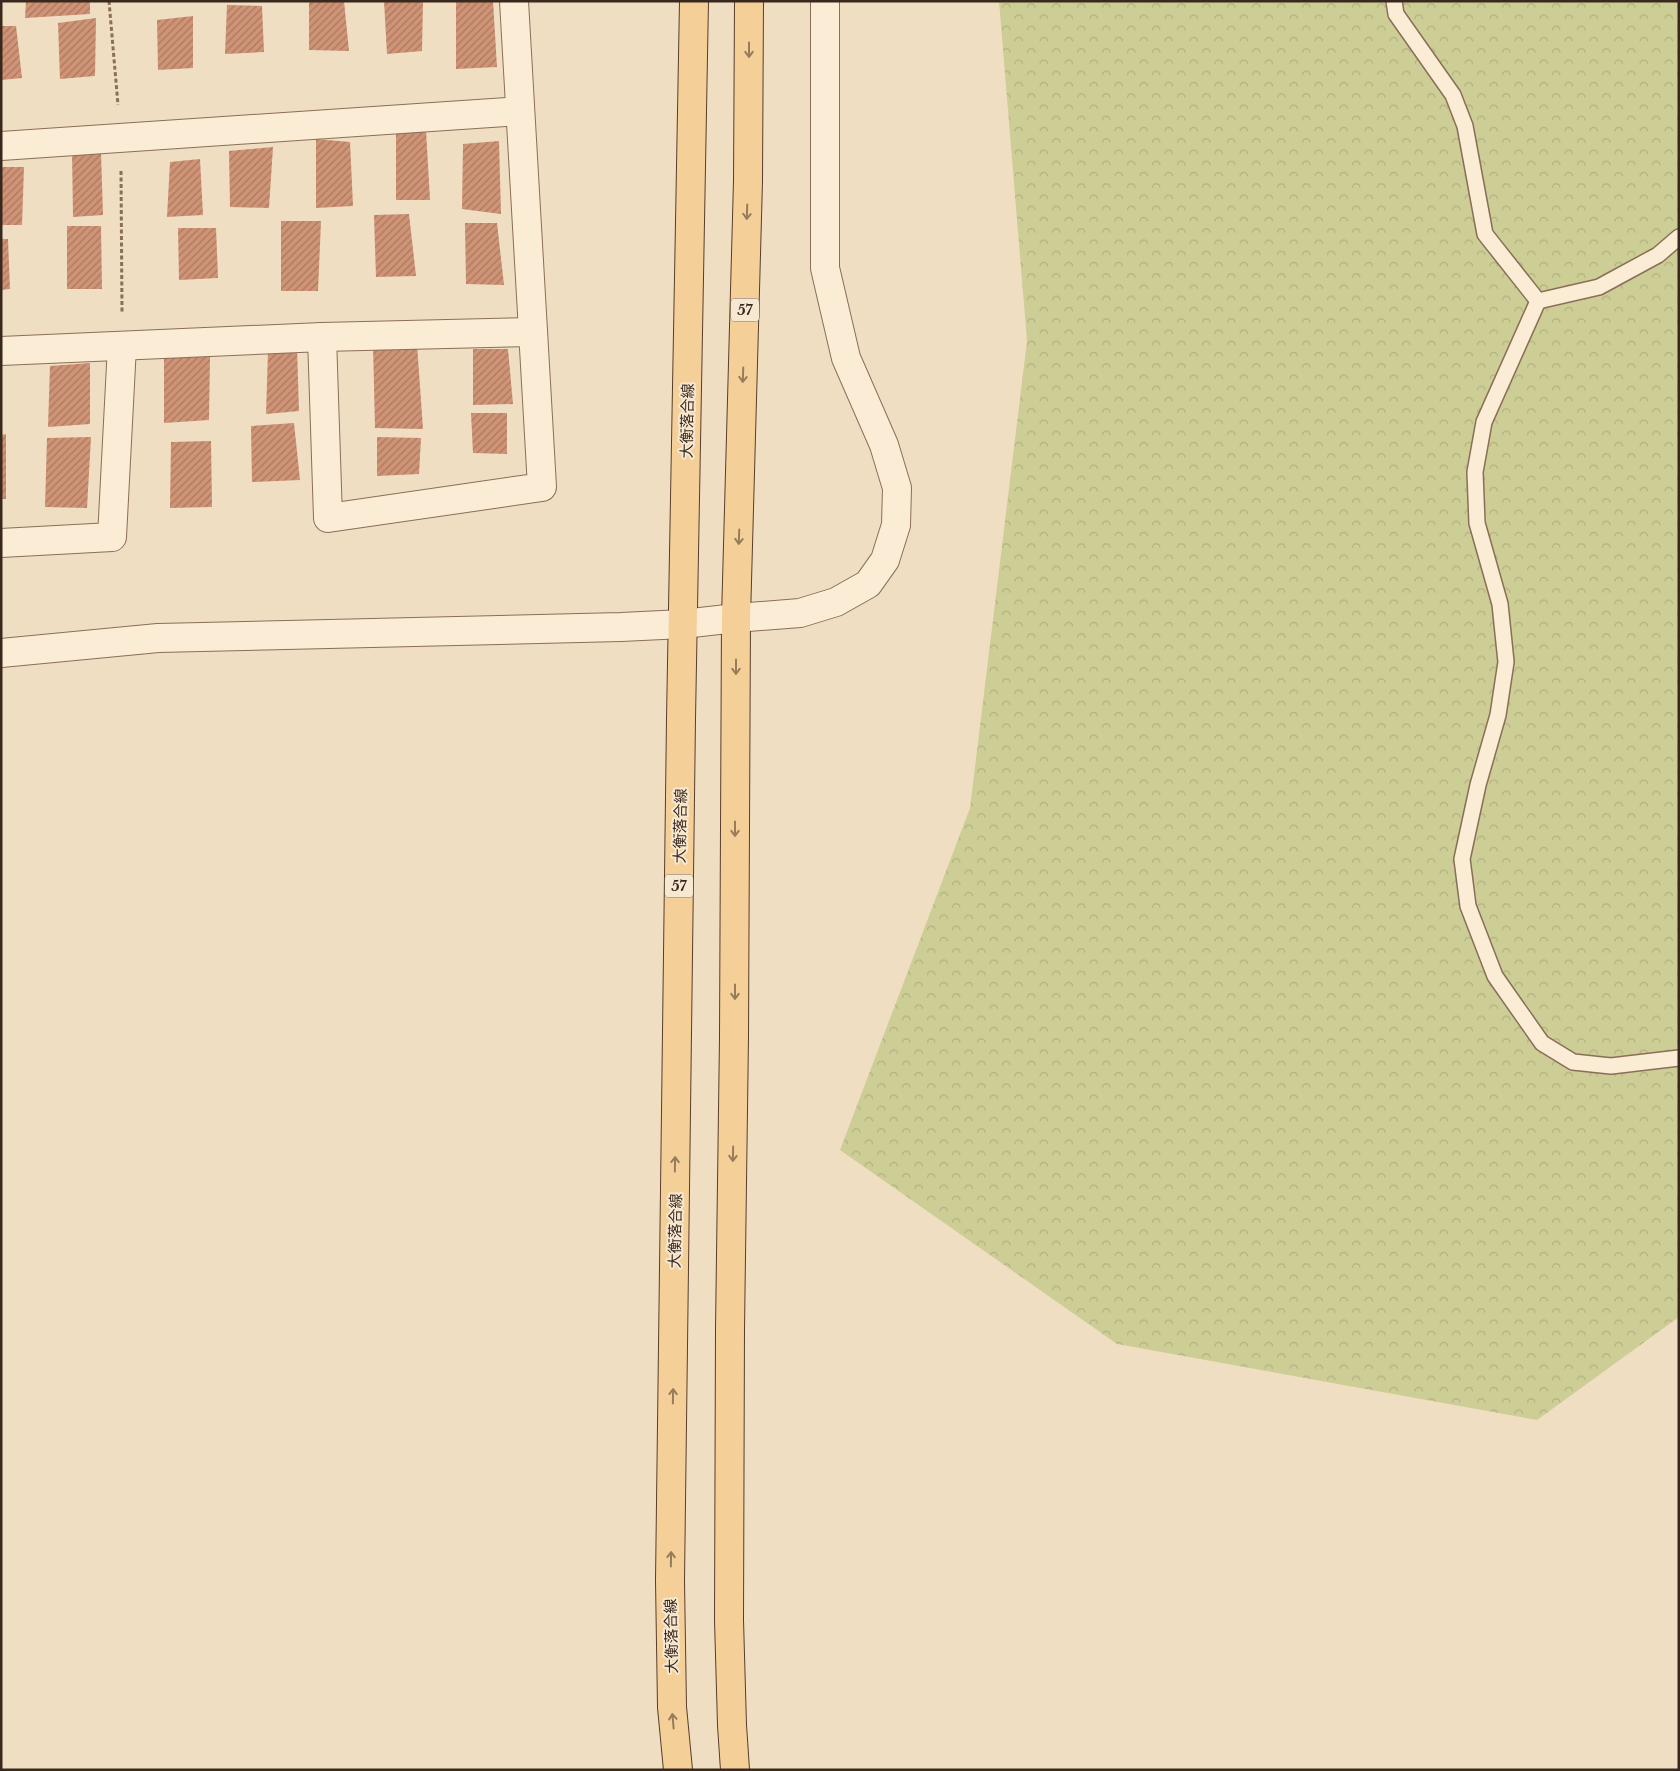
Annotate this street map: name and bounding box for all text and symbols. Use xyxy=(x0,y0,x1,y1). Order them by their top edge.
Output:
one-way arrow xyxy=(744,42,754,58)
one-way arrow xyxy=(743,204,752,220)
road number: 57 xyxy=(731,298,759,322)
one-way arrow xyxy=(738,366,748,383)
street label: 大衡落合線 xyxy=(677,383,697,459)
one-way arrow xyxy=(734,529,743,545)
one-way arrow xyxy=(731,658,741,675)
street label: 大衡落合線 xyxy=(670,788,690,864)
one-way arrow xyxy=(730,821,740,837)
road number: 57 xyxy=(665,874,693,898)
one-way arrow xyxy=(730,984,740,1000)
one-way arrow xyxy=(728,1146,737,1162)
one-way arrow xyxy=(670,1156,680,1172)
street label: 大衡落合線 xyxy=(665,1193,685,1269)
one-way arrow xyxy=(668,1389,677,1405)
one-way arrow xyxy=(666,1551,675,1567)
street label: 大衡落合線 xyxy=(661,1598,681,1674)
one-way arrow xyxy=(669,1713,678,1729)

